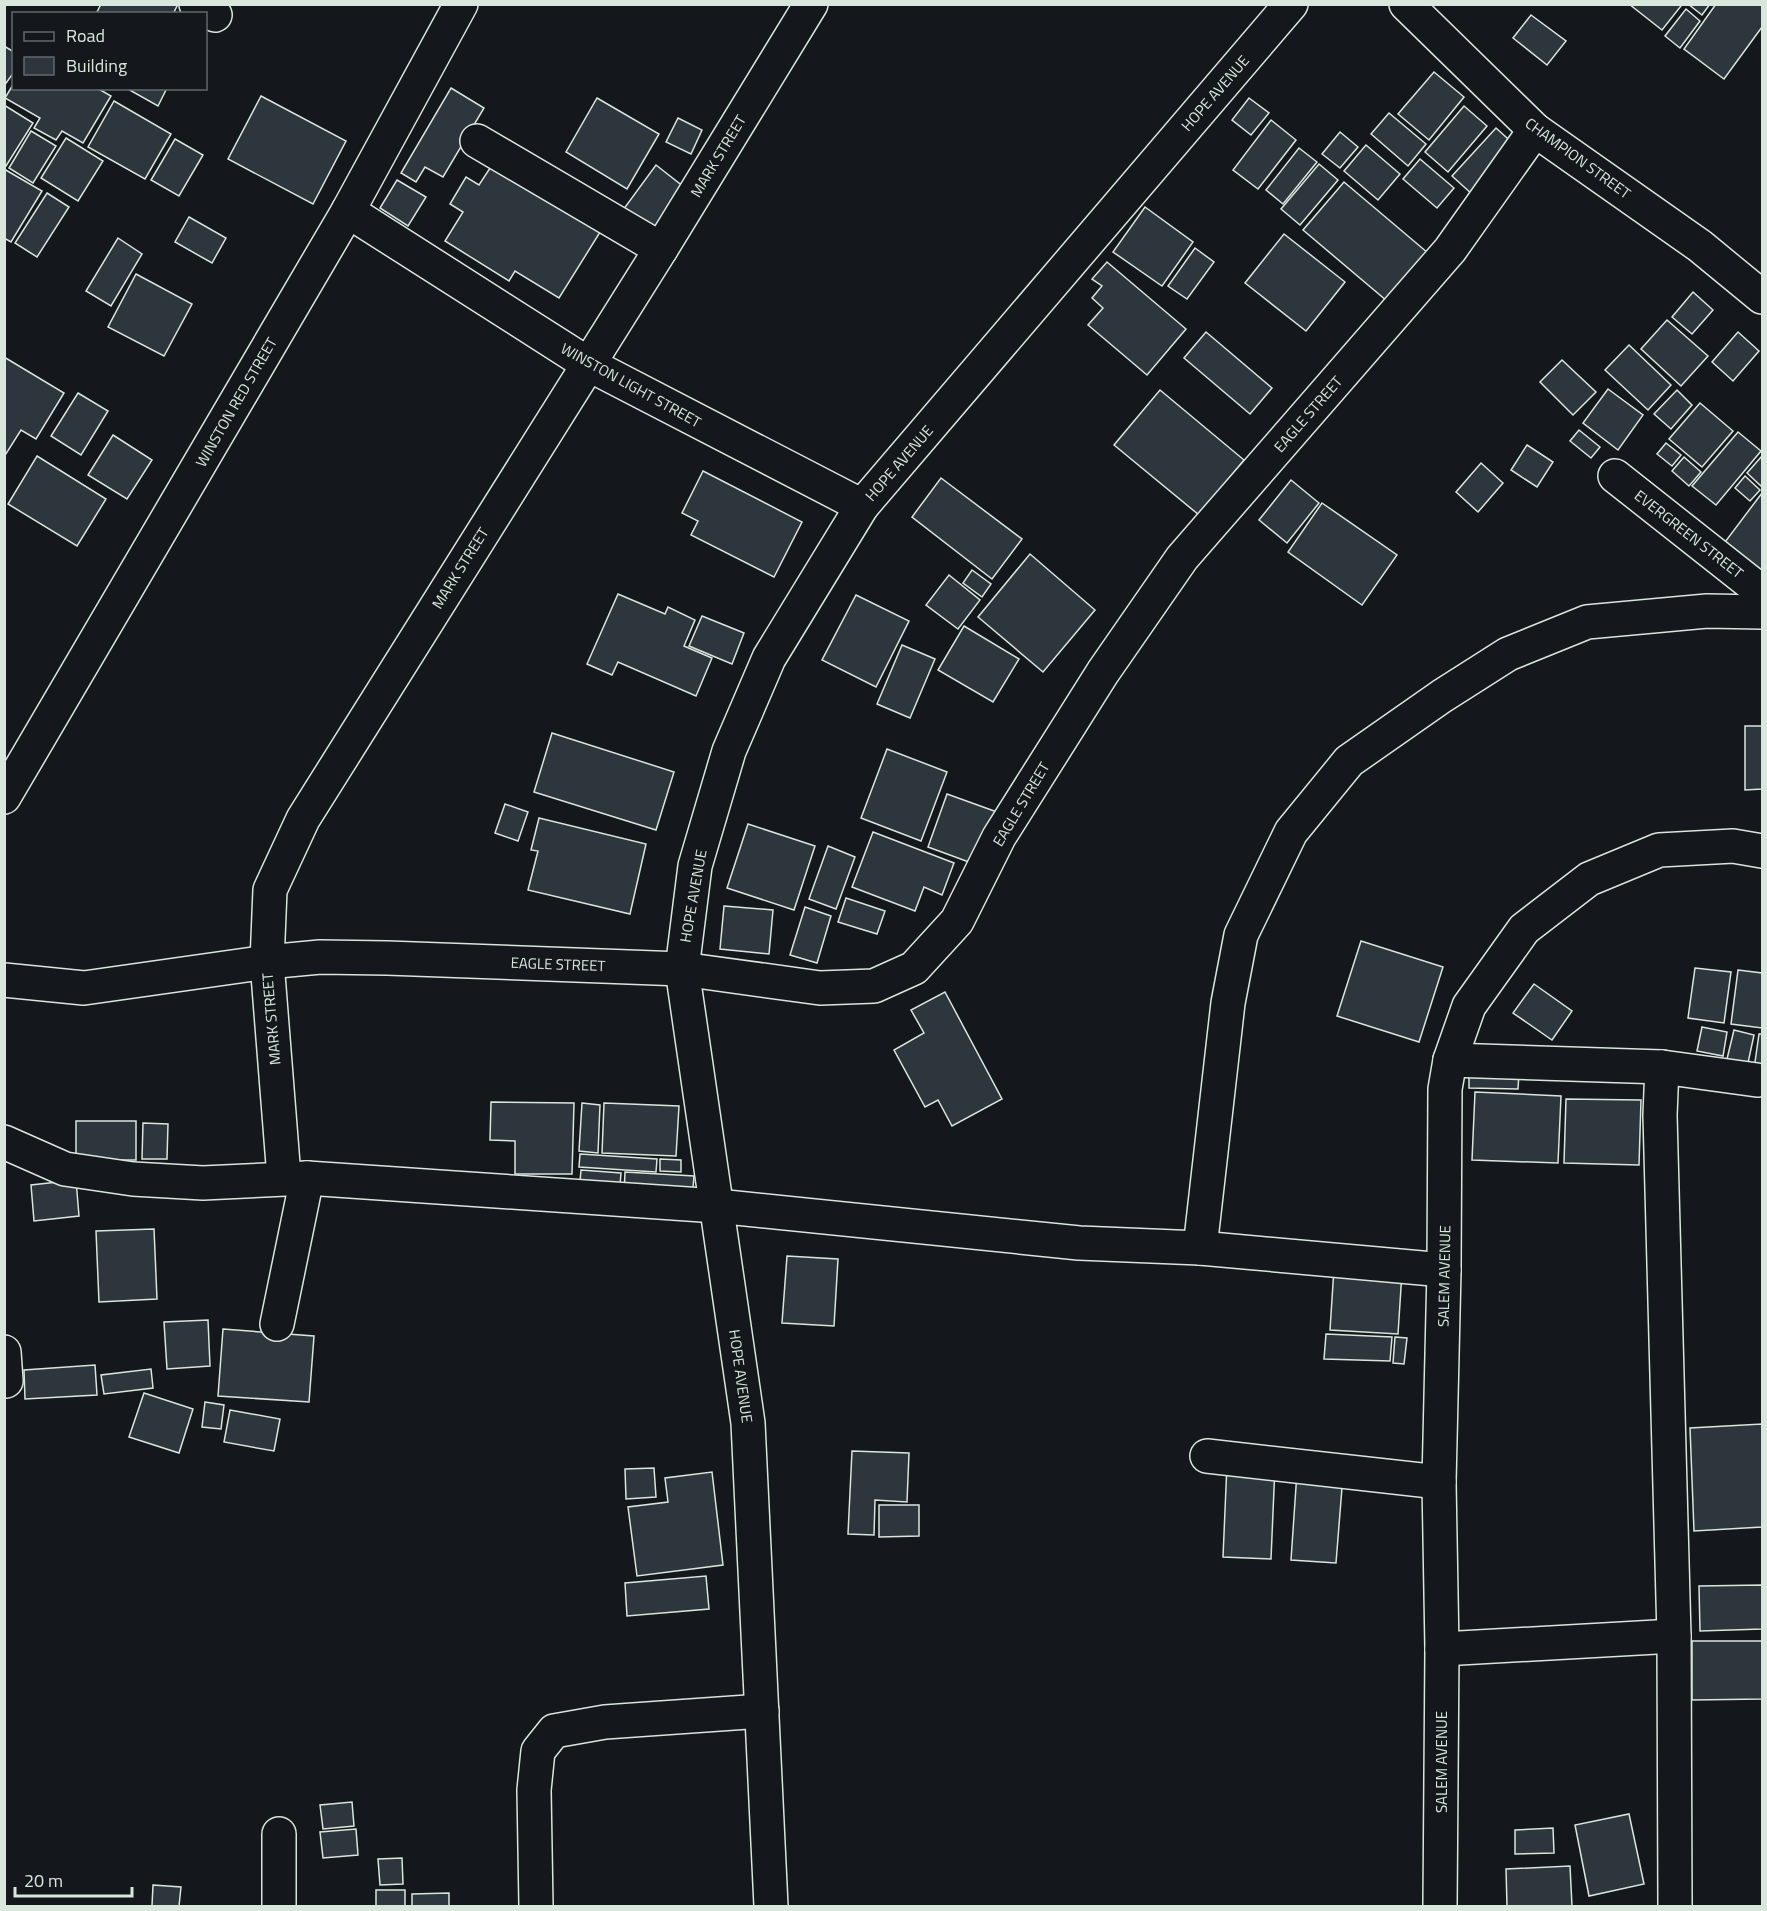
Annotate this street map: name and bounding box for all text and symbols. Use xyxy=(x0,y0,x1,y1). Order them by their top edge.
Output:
legend xyxy=(12,12,207,90)
text: Road xyxy=(66,22,105,49)
street label: HOPE AVENUE xyxy=(1175,50,1255,136)
text: Building xyxy=(66,52,127,79)
street label: MARK STREET xyxy=(684,110,752,202)
street label: CHAMPION STREET xyxy=(1520,112,1636,204)
street label: WINSTON RED STREET xyxy=(189,333,283,471)
street label: WINSTON LIGHT STREET xyxy=(557,337,705,433)
street label: EAGLE STREET xyxy=(1268,371,1348,457)
street label: HOPE AVENUE xyxy=(859,420,939,506)
street label: EVERGREEN STREET xyxy=(1630,484,1748,584)
street label: MARK STREET xyxy=(426,523,494,613)
street label: EAGLE STREET xyxy=(987,757,1055,851)
street label: HOPE AVENUE xyxy=(673,848,713,944)
street label: EAGLE STREET xyxy=(510,951,606,977)
street label: MARK STREET xyxy=(256,972,286,1066)
street label: SALEM AVENUE xyxy=(1432,1225,1456,1327)
street label: HOPE AVENUE xyxy=(723,1328,759,1424)
street label: SALEM AVENUE xyxy=(1430,1711,1453,1813)
scale bar xyxy=(15,1860,132,1898)
text: 20 m xyxy=(24,1867,63,1894)

